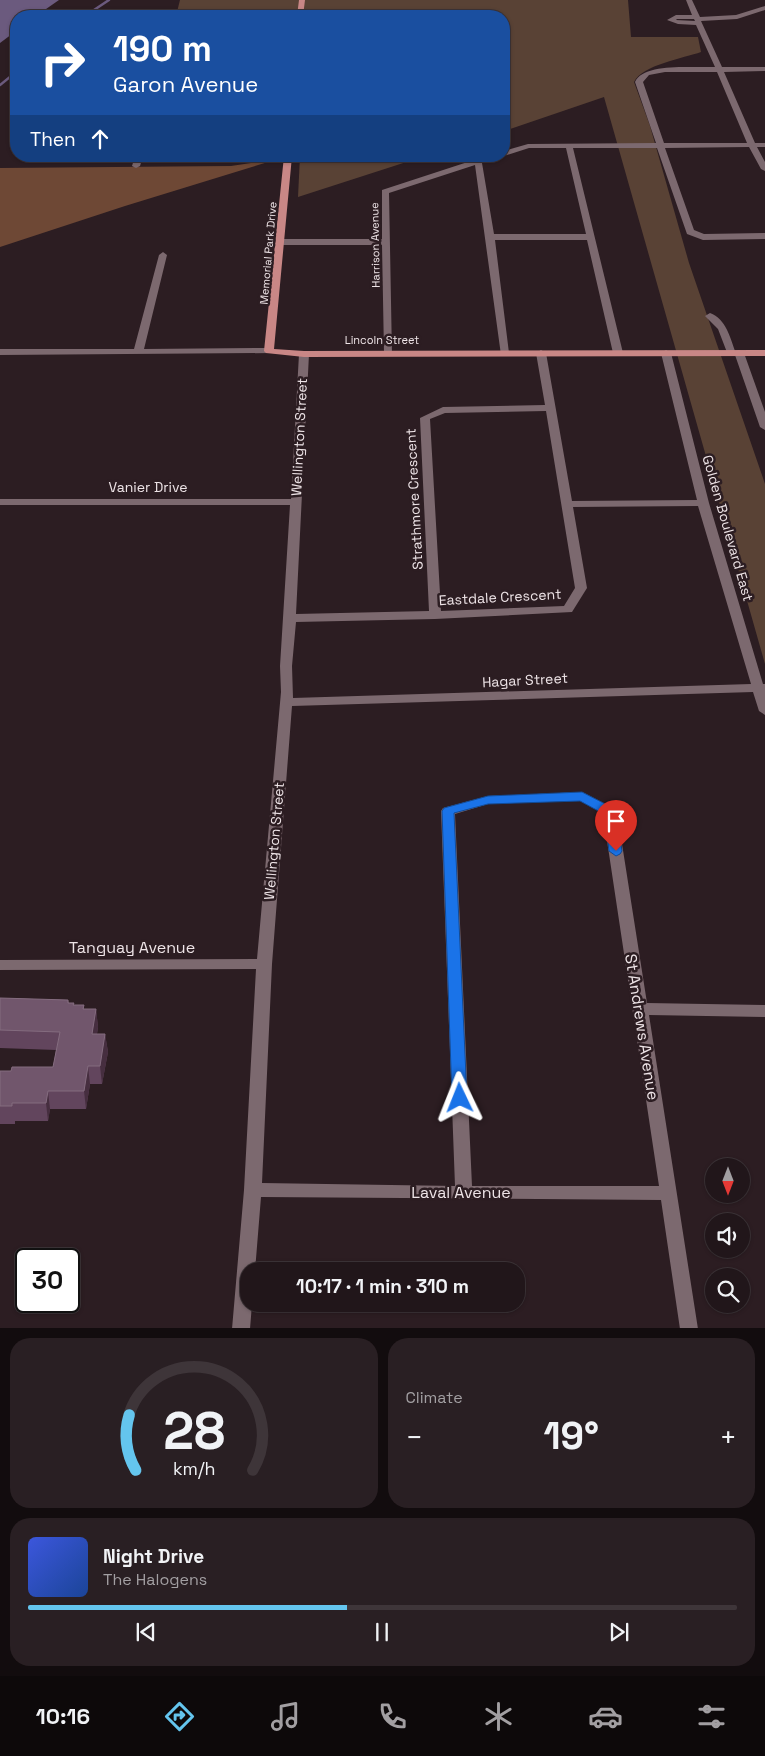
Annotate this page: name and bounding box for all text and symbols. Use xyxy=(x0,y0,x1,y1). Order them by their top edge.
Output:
text: 190 m xyxy=(113,27,212,71)
icon: right xyxy=(30,30,95,95)
text: Garon Avenue xyxy=(113,70,258,98)
icon: ahead xyxy=(86,125,114,153)
text: Then xyxy=(30,127,76,152)
street label: Memorial Park Drive xyxy=(257,201,279,305)
street label: Harrison Avenue xyxy=(367,202,383,288)
street label: Lincoln Street xyxy=(345,333,419,347)
street label: Wellington Street xyxy=(287,378,311,496)
street label: Strathmore Crescent xyxy=(401,428,427,570)
street label: Golden Boulevard East xyxy=(699,453,757,603)
street label: Vanier Drive xyxy=(109,478,187,496)
street label: Eastdale Crescent xyxy=(438,585,562,609)
street label: Hagar Street xyxy=(482,669,568,691)
street label: Wellington Street xyxy=(260,781,288,901)
pin xyxy=(595,800,637,851)
icon: arrive xyxy=(602,807,630,835)
street label: Tanguay Avenue xyxy=(69,937,195,958)
street label: St Andrews Avenue xyxy=(620,952,664,1102)
position arrow xyxy=(433,1071,485,1123)
north arrow xyxy=(705,1158,750,1202)
map controls xyxy=(705,1158,750,1313)
street label: Laval Avenue xyxy=(411,1182,511,1203)
button: sound xyxy=(705,1213,750,1258)
speed limit sign: 30 xyxy=(15,1248,80,1313)
button: search xyxy=(705,1268,750,1313)
text: 10:17 · 1 min · 310 m xyxy=(296,1274,469,1299)
text: Climate xyxy=(406,1387,463,1408)
text: 28 xyxy=(163,1398,225,1464)
text: 19° xyxy=(543,1412,599,1460)
text: − xyxy=(406,1419,423,1455)
text: + xyxy=(720,1419,737,1455)
text: km/h xyxy=(172,1457,215,1480)
text: Night Drive xyxy=(103,1544,204,1569)
text: The Halogens xyxy=(103,1569,207,1590)
icon: previous xyxy=(132,1618,160,1646)
icon: pause xyxy=(368,1618,396,1646)
icon: next xyxy=(605,1618,633,1646)
icon: directions xyxy=(162,1699,197,1734)
icon: music xyxy=(268,1699,303,1734)
icon: phone xyxy=(375,1699,410,1734)
icon: climate xyxy=(481,1699,516,1734)
icon: car xyxy=(588,1699,623,1734)
icon: filters xyxy=(694,1699,729,1734)
text: 10:16 xyxy=(36,1702,90,1730)

